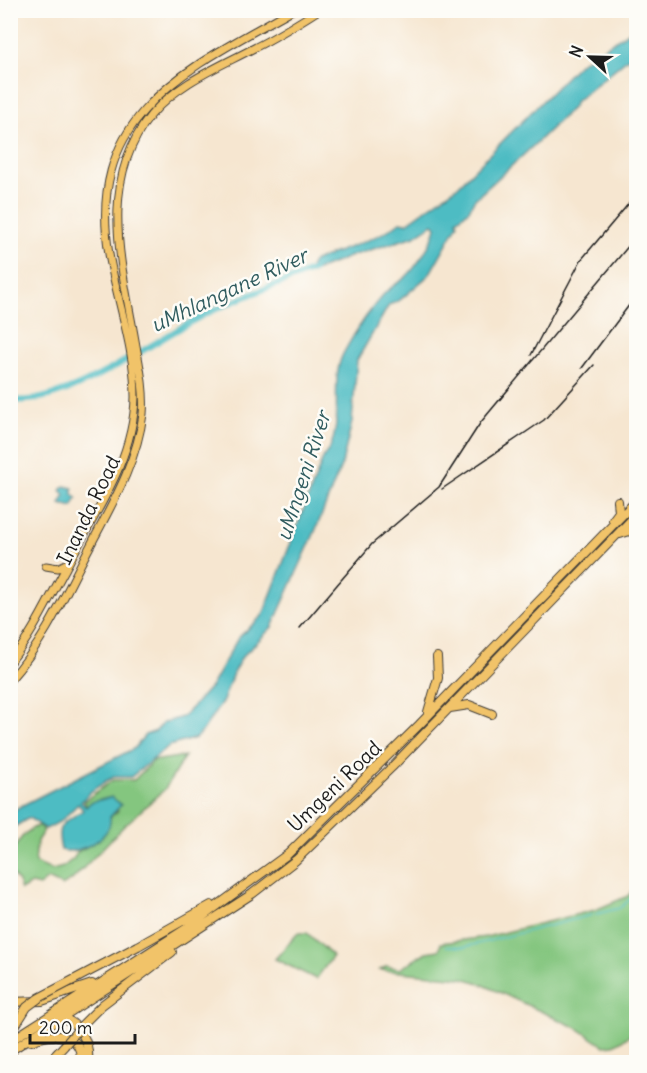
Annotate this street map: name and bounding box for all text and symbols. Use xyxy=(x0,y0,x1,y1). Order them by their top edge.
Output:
north arrow xyxy=(560,27,620,87)
text: N xyxy=(565,43,587,60)
water label: uMhlangane River xyxy=(146,241,314,338)
water label: uMngeni River xyxy=(269,406,337,544)
street label: Inanda Road xyxy=(51,451,125,569)
street label: Umgeni Road xyxy=(282,735,386,837)
scale bar xyxy=(30,1007,135,1045)
text: 200 m xyxy=(39,1016,93,1039)

